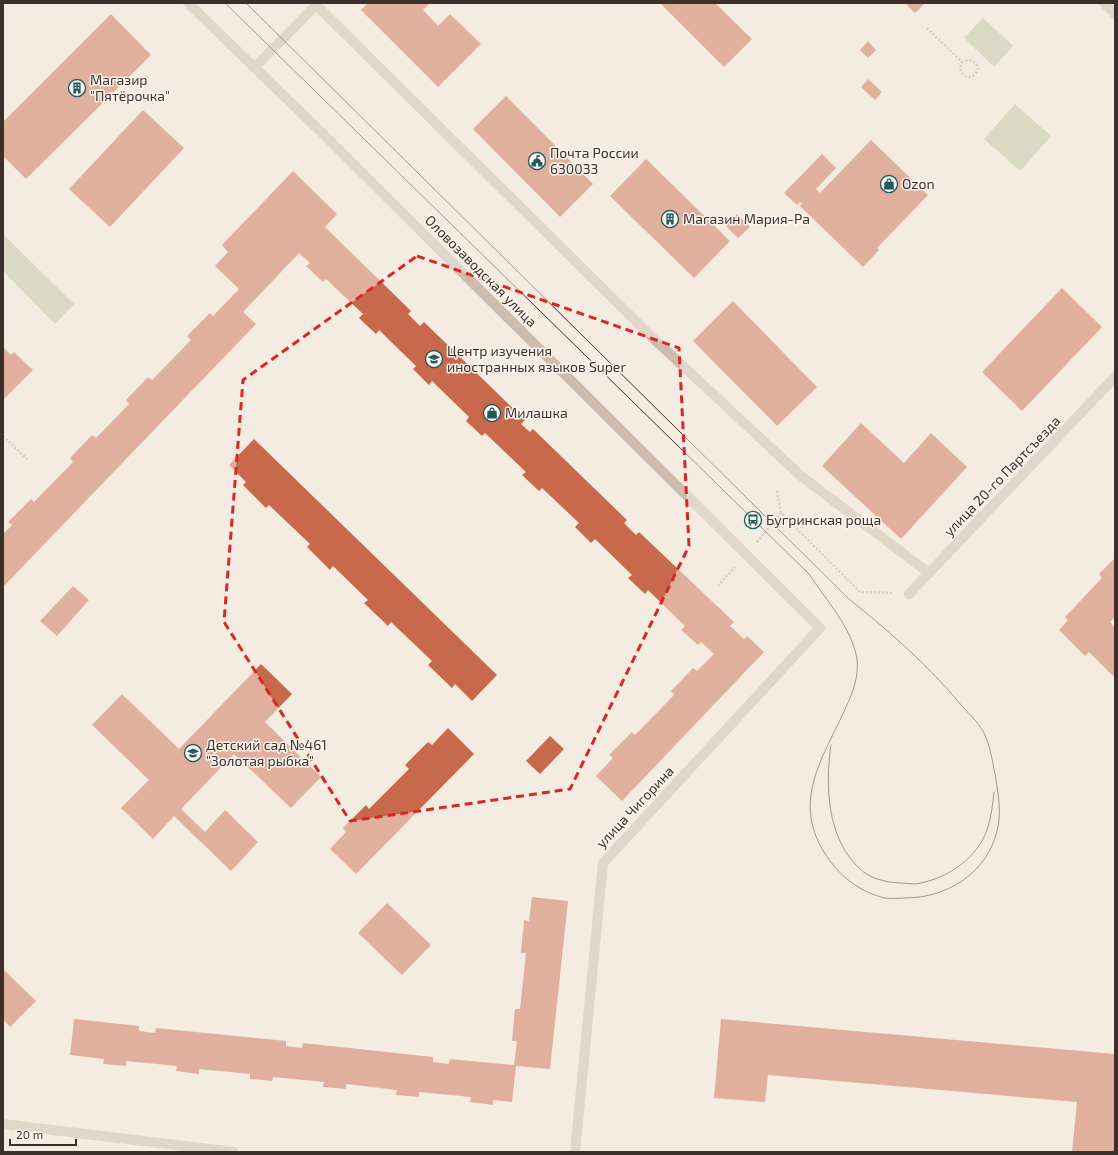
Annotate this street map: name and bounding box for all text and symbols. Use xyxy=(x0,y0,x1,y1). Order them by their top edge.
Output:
place label: Магазир "Пятёрочка" xyxy=(90,71,170,104)
building icon: Магазир "Пятёрочка" xyxy=(67,78,87,98)
place label: Почта России 630033 xyxy=(550,144,639,177)
public building icon: Почта России 630033 xyxy=(527,151,547,171)
shop icon: Ozon xyxy=(879,174,899,194)
place label: Ozon xyxy=(902,175,935,192)
building icon: Магазин Мария-Ра xyxy=(660,209,680,229)
place label: Магазин Мария-Ра xyxy=(683,210,810,227)
street label: Оловозаводская улица xyxy=(422,211,541,330)
place label: Центр изучения иностранных языков Super xyxy=(447,342,626,375)
school or university icon: Центр изучения иностранных языков Super xyxy=(424,349,444,369)
shop icon: Милашка xyxy=(482,403,502,423)
place label: Милашка xyxy=(505,404,568,421)
street label: улица 20-го Партсъезда xyxy=(940,412,1063,539)
bus stop icon: Бугринская роща xyxy=(743,510,763,530)
place label: Бугринская роща xyxy=(766,511,881,528)
place label: Детский сад №461 "Золотая рыбка" xyxy=(206,736,327,769)
school or university icon: Детский сад №461 "Золотая рыбка" xyxy=(183,743,203,763)
street label: улица Чигорина xyxy=(592,762,677,851)
scale bar xyxy=(10,1121,76,1147)
text: 20 m xyxy=(16,1127,43,1141)

